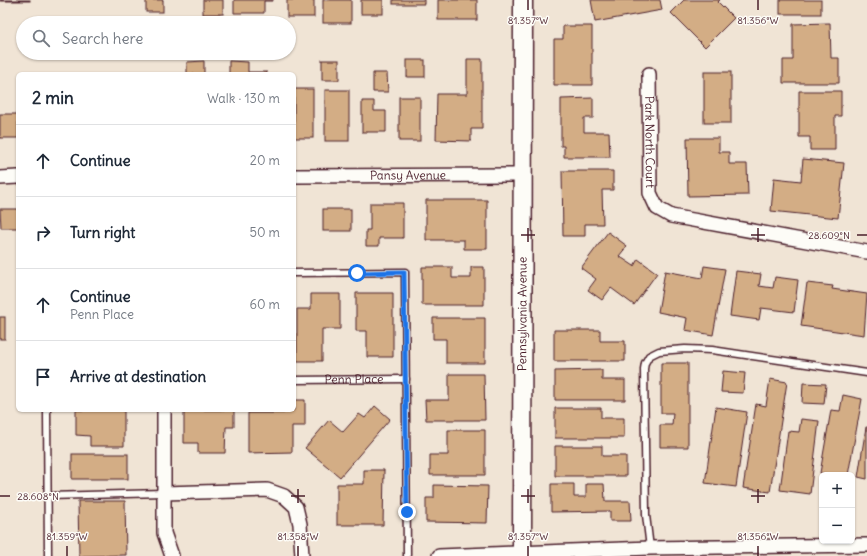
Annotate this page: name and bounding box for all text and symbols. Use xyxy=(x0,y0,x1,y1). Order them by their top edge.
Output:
text: 81.357°W xyxy=(508,14,548,27)
text: 81.356°W xyxy=(737,14,779,27)
search box xyxy=(16,16,296,60)
icon: search xyxy=(30,27,52,49)
text: Search here xyxy=(62,29,143,48)
text: 2 min xyxy=(32,87,74,109)
text: Walk · 130 m xyxy=(207,90,280,107)
street label: Park North Court xyxy=(642,96,658,188)
icon: ahead xyxy=(32,150,54,172)
text: Continue xyxy=(70,151,131,170)
text: 20 m xyxy=(250,152,280,169)
street label: Pansy Avenue xyxy=(370,167,446,183)
icon: right xyxy=(32,222,54,244)
text: Turn right xyxy=(70,223,135,242)
text: 50 m xyxy=(249,224,280,241)
text: 28.609°N xyxy=(808,229,850,242)
street label: Pennsylvania Avenue xyxy=(514,257,530,371)
route start xyxy=(348,264,366,282)
text: Continue xyxy=(70,287,131,306)
icon: ahead xyxy=(32,294,54,316)
text: 60 m xyxy=(249,296,280,313)
text: Penn Place xyxy=(70,306,134,323)
icon: arrive xyxy=(32,366,54,388)
text: Arrive at destination xyxy=(70,367,206,386)
street label: Penn Place xyxy=(324,371,384,387)
map controls xyxy=(819,472,855,544)
button: + xyxy=(819,472,855,508)
text: 28.608°N xyxy=(17,490,59,503)
route end xyxy=(398,503,416,521)
button: − xyxy=(819,508,855,544)
text: 81.359°W xyxy=(46,530,88,543)
text: 81.358°W xyxy=(277,530,319,543)
text: 81.357°W xyxy=(508,530,548,543)
text: 81.356°W xyxy=(737,530,779,543)

